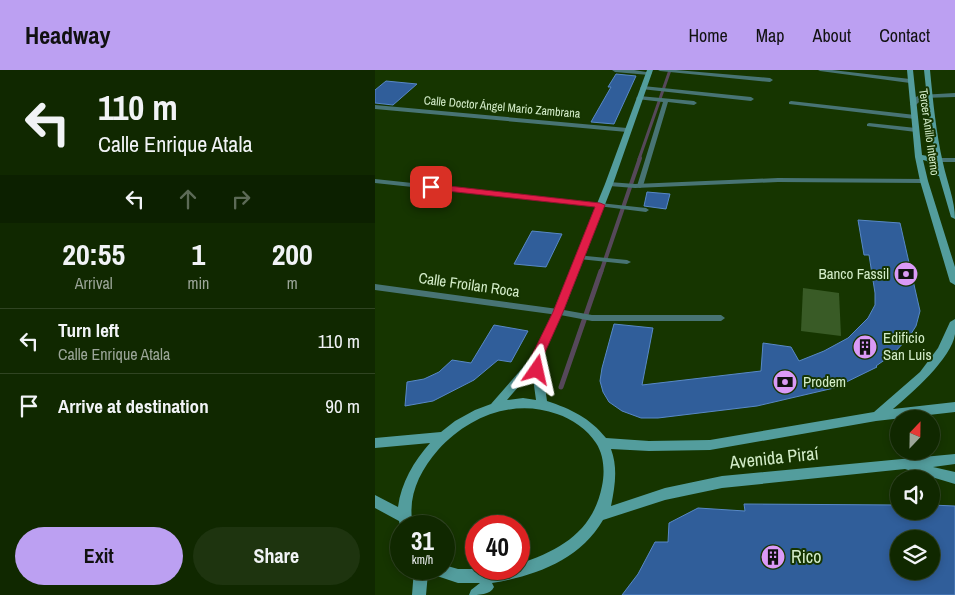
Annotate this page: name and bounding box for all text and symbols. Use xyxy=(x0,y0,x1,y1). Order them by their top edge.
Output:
text: Headway xyxy=(25,19,110,51)
text: Home xyxy=(688,23,728,48)
text: Map xyxy=(756,23,785,48)
text: About xyxy=(813,23,851,48)
text: Contact xyxy=(879,23,930,48)
text: 110 m xyxy=(98,84,178,131)
street label: Tercer Anillo Interno xyxy=(915,88,943,176)
icon: left xyxy=(15,90,80,155)
street label: Calle Doctor Ángel Mario Zambrana xyxy=(423,92,581,122)
text: Calle Enrique Atala xyxy=(98,129,252,159)
pin xyxy=(410,166,452,208)
icon: arrive xyxy=(417,173,445,201)
icon: left xyxy=(121,185,149,213)
icon: ahead xyxy=(174,185,202,213)
icon: right xyxy=(227,185,255,213)
text: 20:55 xyxy=(62,234,125,274)
text: 1 xyxy=(192,234,205,274)
text: 200 xyxy=(272,234,313,274)
bank icon: Banco Fassil xyxy=(893,261,919,287)
place label: Banco Fassil xyxy=(818,263,889,284)
street label: Calle Froilan Roca xyxy=(417,267,521,302)
text: Arrival xyxy=(75,272,113,294)
text: min xyxy=(187,272,209,294)
text: m xyxy=(287,272,298,294)
text: Turn left xyxy=(58,317,119,343)
icon: left xyxy=(15,327,43,355)
place label: Edificio San Luis xyxy=(883,327,932,365)
text: 110 m xyxy=(318,328,360,354)
building icon: Edificio San Luis xyxy=(852,334,878,360)
text: Calle Enrique Atala xyxy=(58,343,170,365)
position arrow xyxy=(510,343,562,395)
bank icon: Prodem xyxy=(772,369,798,395)
place label: Prodem xyxy=(803,371,846,392)
icon: arrive xyxy=(15,392,43,420)
text: Arrive at destination xyxy=(58,393,209,419)
text: 90 m xyxy=(325,393,360,419)
north arrow xyxy=(890,410,940,460)
map controls xyxy=(890,410,940,580)
street label: Avenida Piraí xyxy=(727,440,820,475)
button: sound xyxy=(890,470,940,520)
speed limit sign: 40 xyxy=(465,515,530,580)
text: 31 xyxy=(411,524,434,558)
button: Exit xyxy=(15,527,183,585)
button: Share xyxy=(193,527,360,585)
button: layers xyxy=(890,530,940,580)
building icon: Rico xyxy=(760,544,786,570)
place label: Rico xyxy=(791,544,821,569)
text: km/h xyxy=(412,552,433,568)

